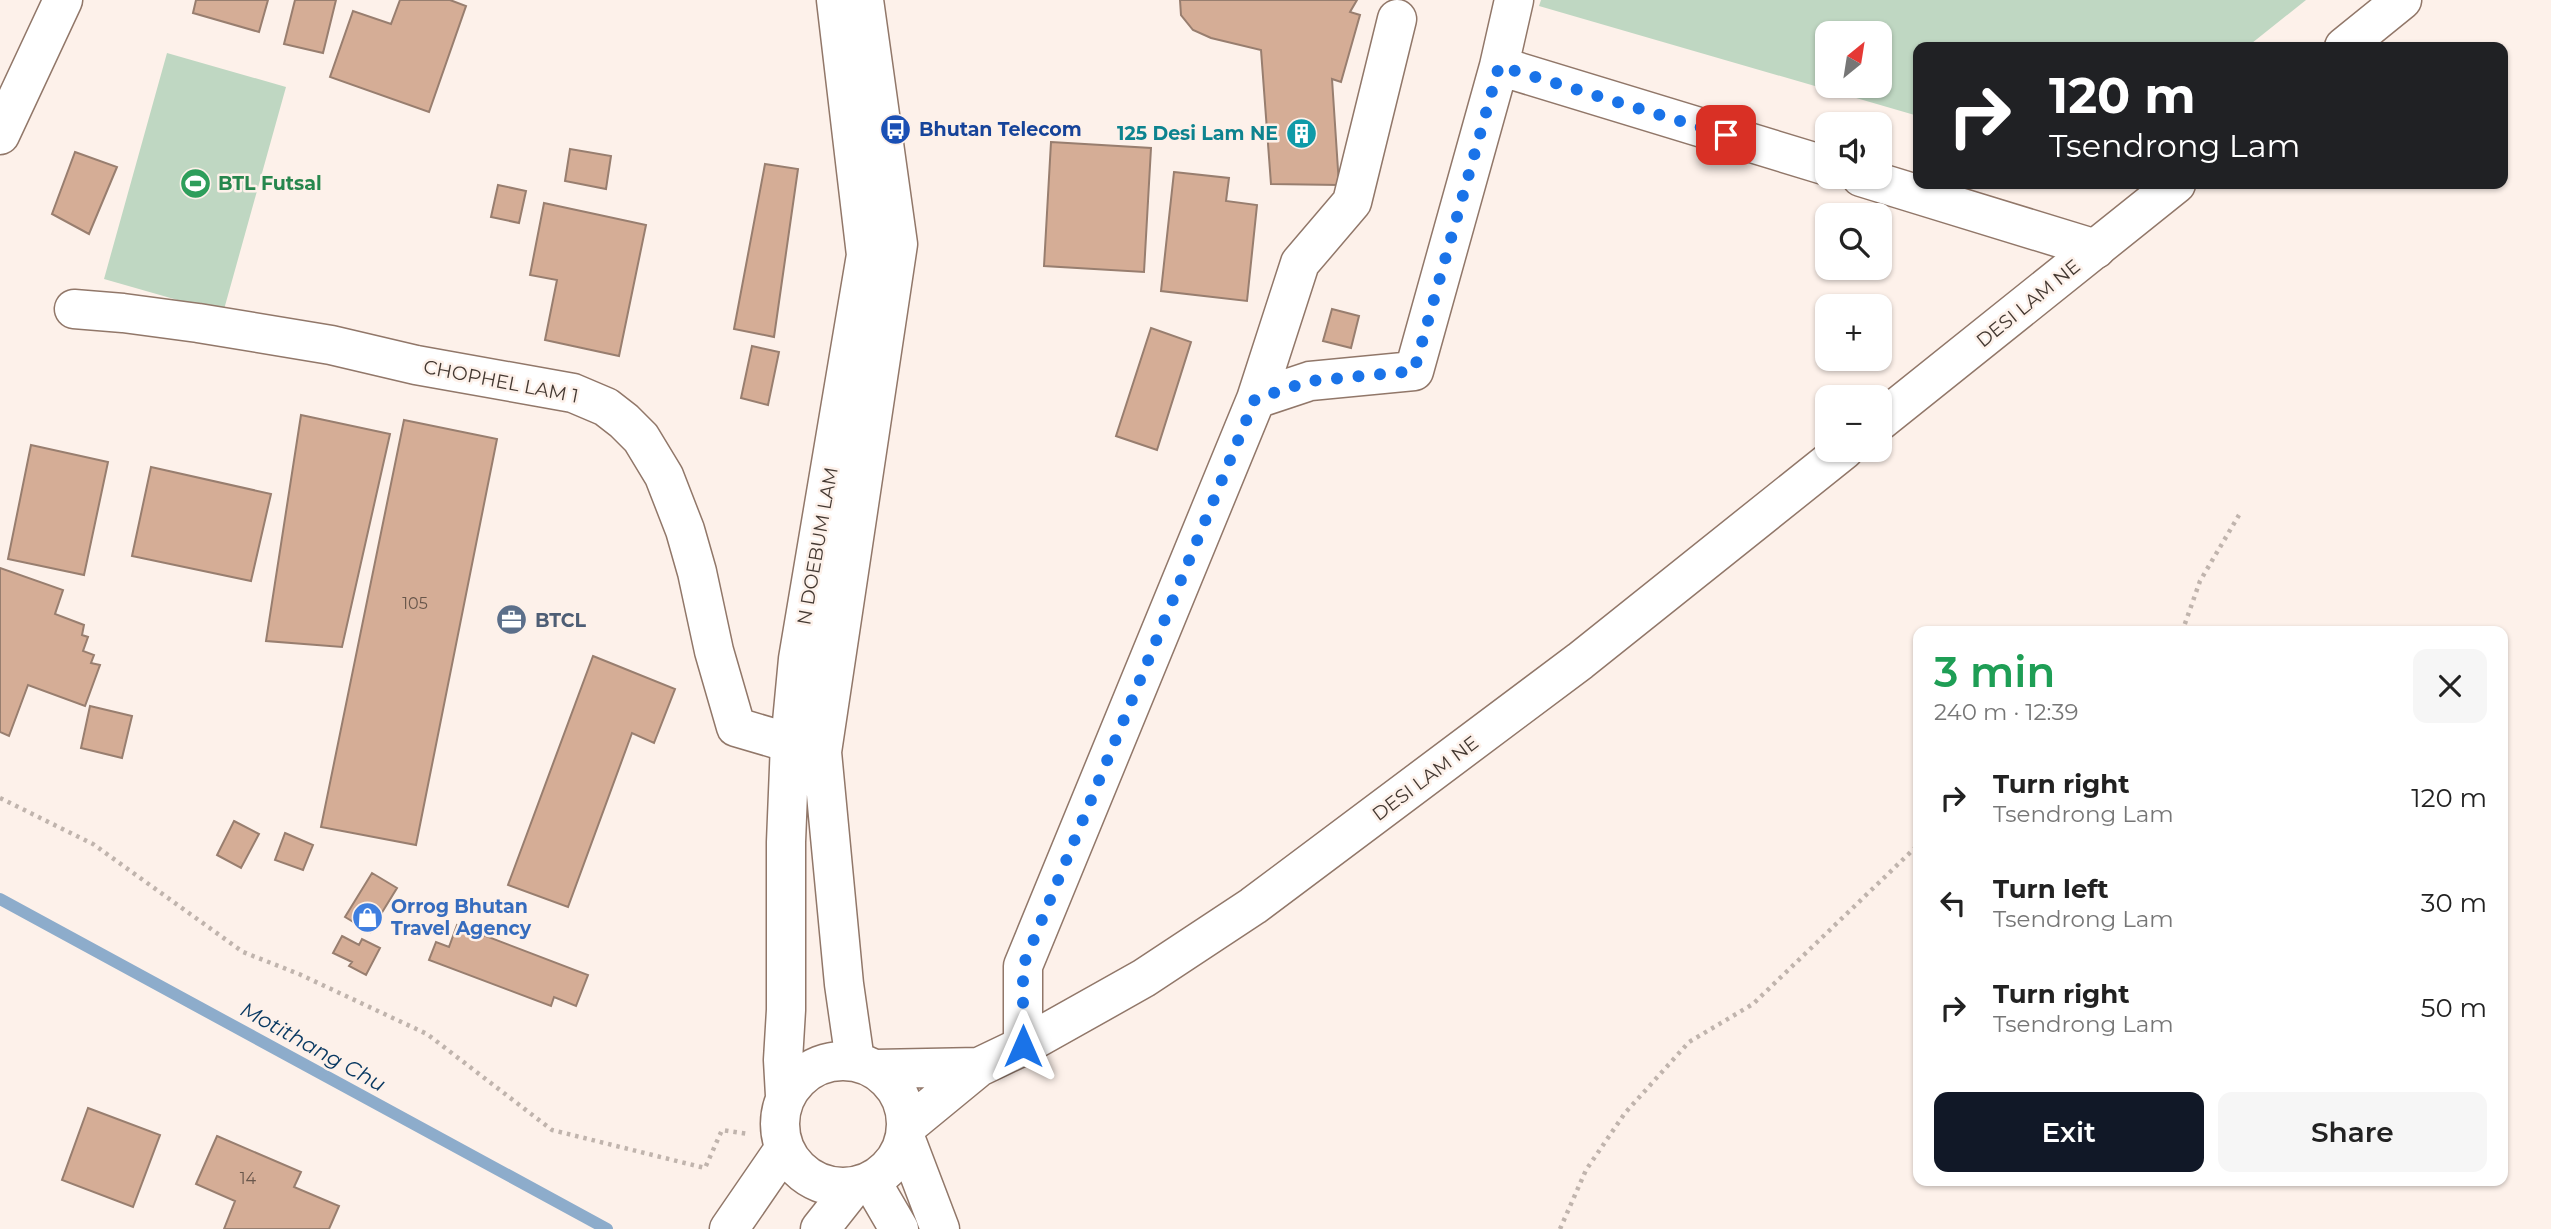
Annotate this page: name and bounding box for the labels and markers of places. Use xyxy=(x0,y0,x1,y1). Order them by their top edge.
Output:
pin xyxy=(1696,105,1756,165)
bus stop icon: Bhutan Telecom xyxy=(879,112,913,146)
building icon: 125 Desi Lam NE xyxy=(1284,116,1318,150)
place label: Bhutan Telecom xyxy=(919,118,1082,141)
place label: 125 Desi Lam NE xyxy=(1117,122,1278,145)
sports icon: BTL Futsal xyxy=(178,166,212,200)
place label: BTL Futsal xyxy=(218,172,322,195)
office icon: BTCL xyxy=(495,603,529,637)
place label: BTCL xyxy=(535,609,587,632)
place label: Orrog Bhutan Travel Agency xyxy=(391,895,532,940)
shop icon: Orrog Bhutan Travel Agency xyxy=(351,900,385,934)

